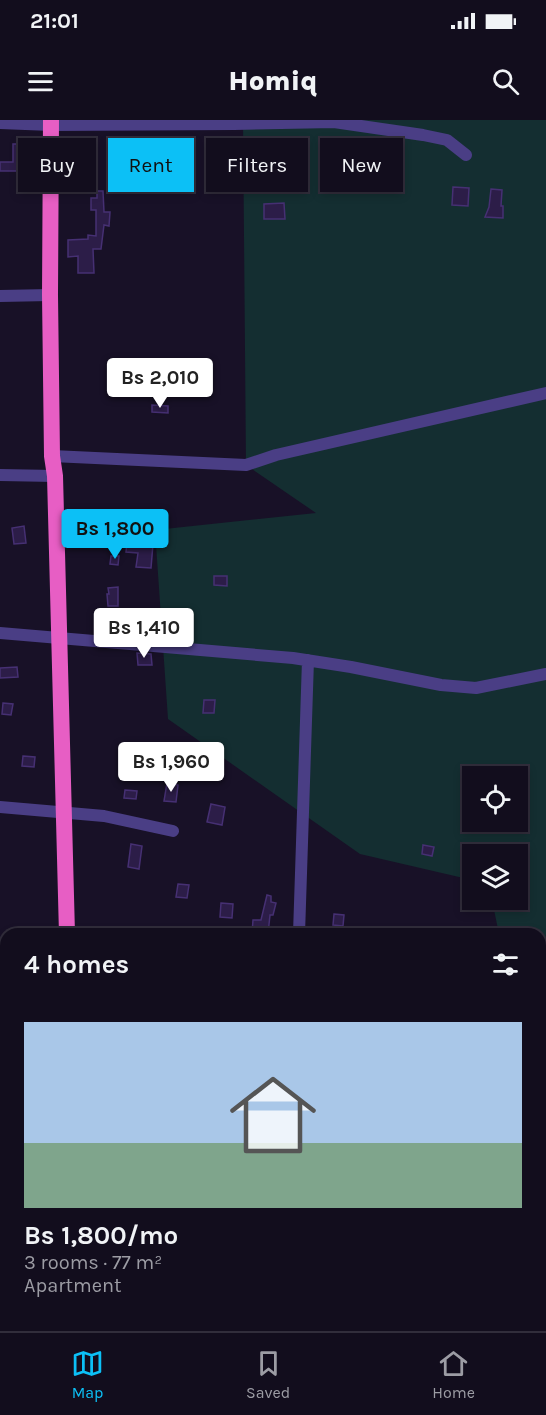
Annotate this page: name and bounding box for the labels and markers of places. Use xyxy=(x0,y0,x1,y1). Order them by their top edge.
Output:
pin: Bs 2,010 xyxy=(98,358,222,409)
pin: Bs 1,800 xyxy=(53,509,177,560)
pin: Bs 1,410 xyxy=(82,608,206,659)
pin: Bs 1,960 xyxy=(109,742,233,793)

